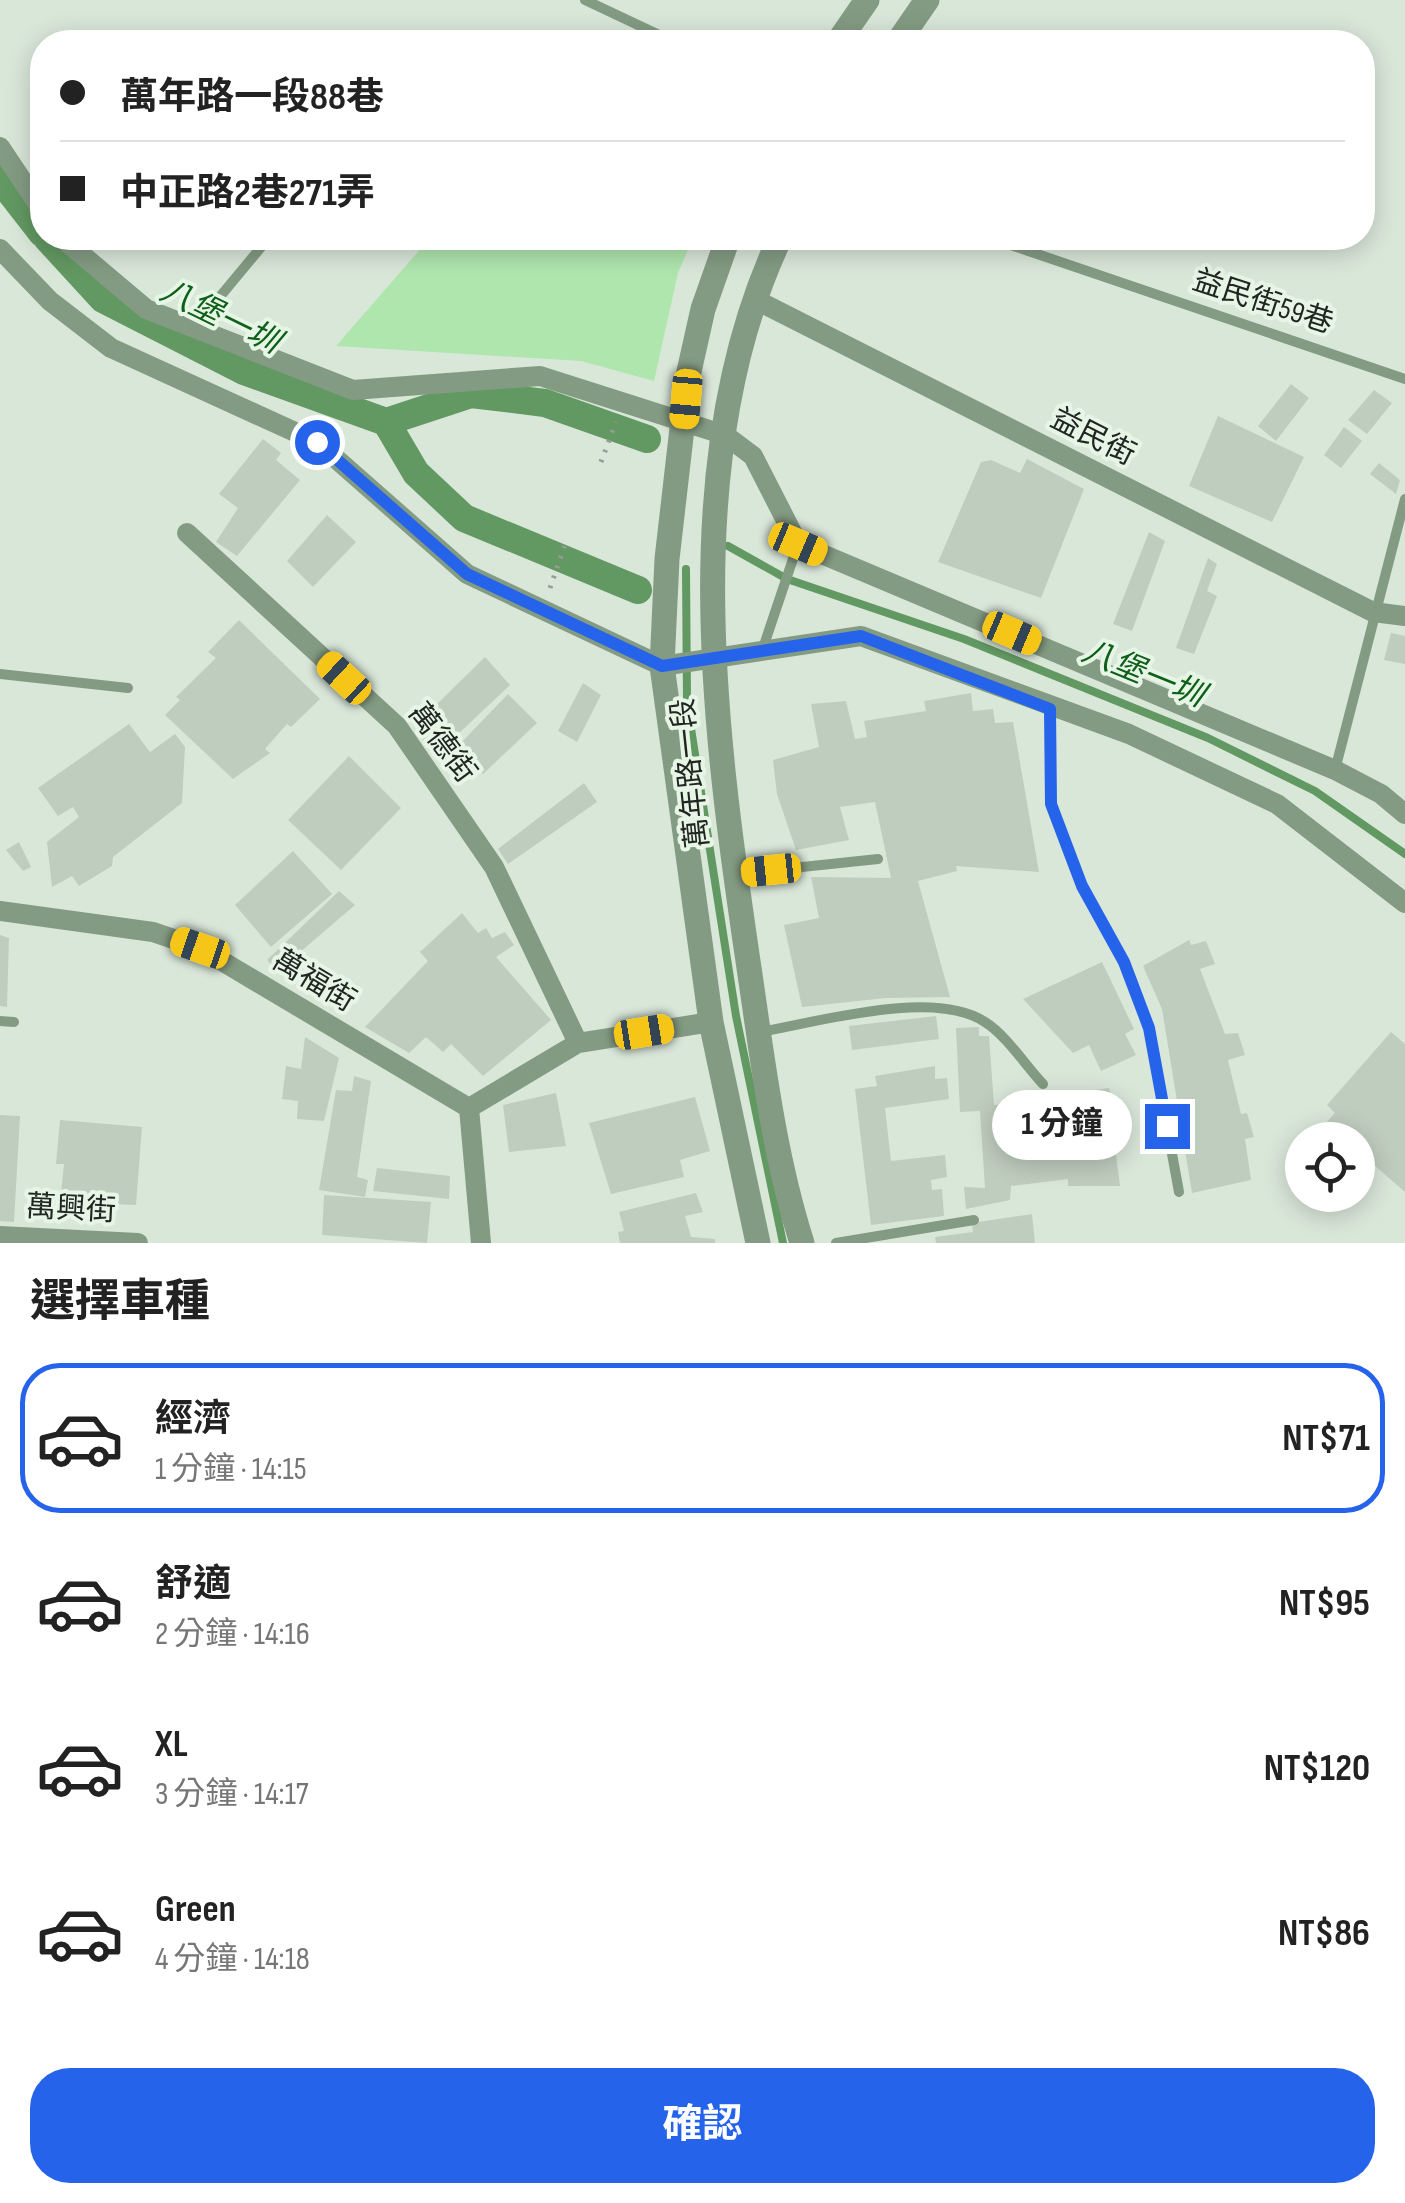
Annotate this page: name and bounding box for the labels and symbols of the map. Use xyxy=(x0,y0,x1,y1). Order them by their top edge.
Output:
street label: 益民街59巷 xyxy=(1188,262,1338,342)
water label: 八堡一圳 xyxy=(154,271,290,364)
car xyxy=(668,368,704,430)
street label: 益民街 xyxy=(1045,401,1141,473)
route start xyxy=(295,420,340,465)
car xyxy=(765,518,831,570)
car xyxy=(979,607,1045,659)
water label: 八堡一圳 xyxy=(1076,632,1213,718)
car xyxy=(312,647,376,709)
street label: 萬德街 xyxy=(401,696,483,790)
street label: 萬年路一段 xyxy=(665,697,717,849)
car xyxy=(740,852,802,888)
car xyxy=(167,924,233,972)
street label: 萬福街 xyxy=(266,942,362,1020)
car xyxy=(612,1012,676,1052)
callout: 1 分鐘 xyxy=(992,1091,1132,1161)
route end xyxy=(1145,1104,1190,1149)
street label: 萬興街 xyxy=(25,1189,117,1229)

